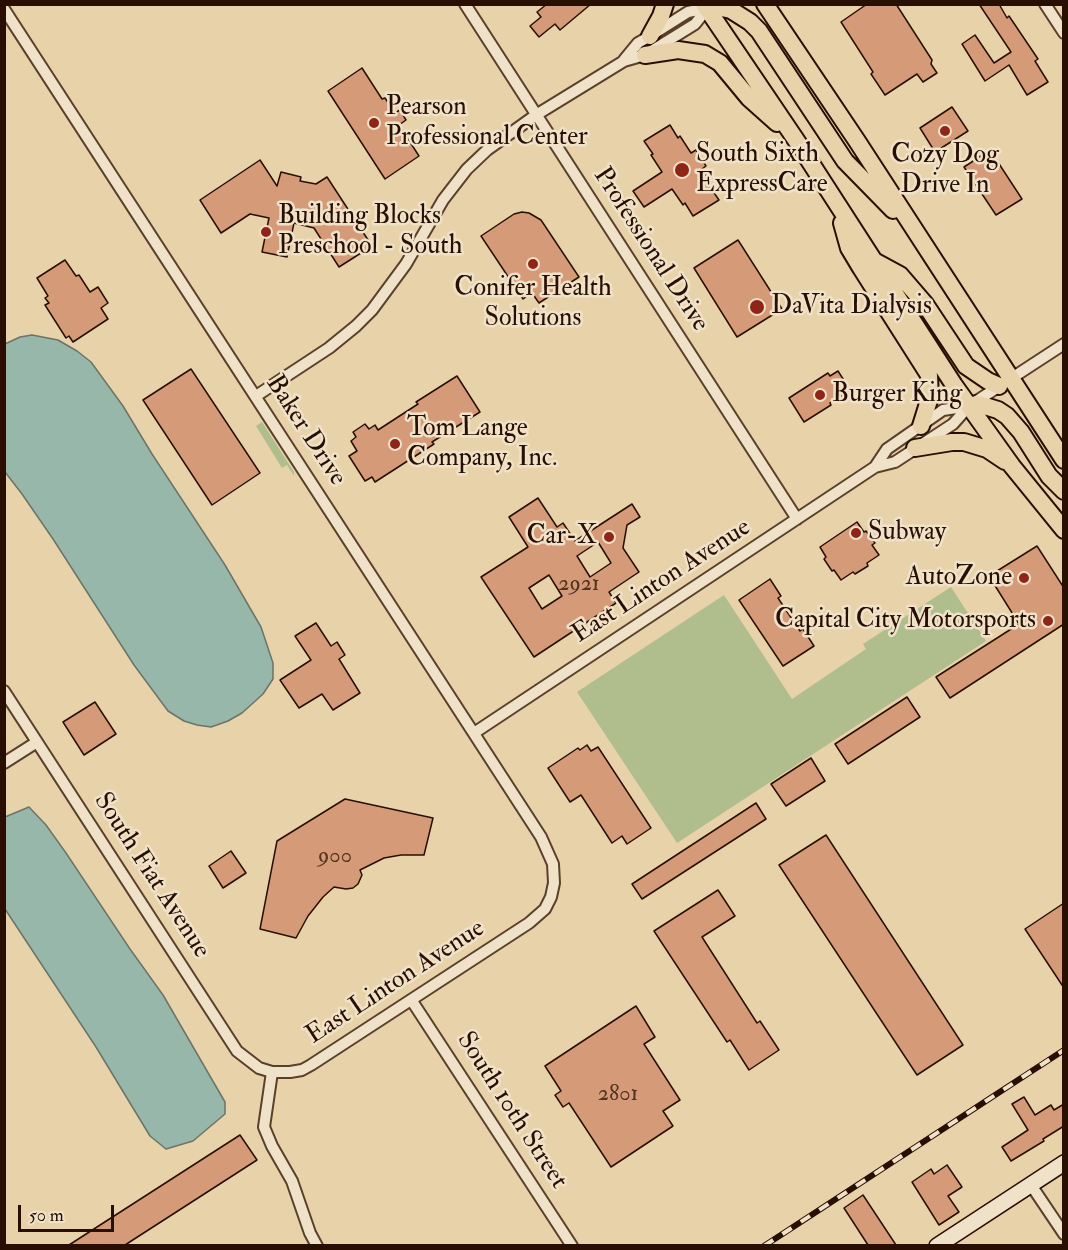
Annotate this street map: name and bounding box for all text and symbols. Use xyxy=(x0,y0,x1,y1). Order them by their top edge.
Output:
place label: Pearson Professional Center xyxy=(386,92,588,154)
marker: Pearson Professional Center xyxy=(367,116,381,130)
marker: Cozy Dog Drive In xyxy=(938,124,952,138)
place label: South Sixth ExpressCare xyxy=(696,139,828,200)
place label: Cozy Dog Drive In xyxy=(891,140,999,201)
marker: South Sixth ExpressCare xyxy=(673,161,691,179)
street label: Professional Drive xyxy=(585,162,715,338)
place label: Building Blocks Preschool - South xyxy=(278,201,462,262)
marker: Building Blocks Preschool - South xyxy=(259,225,273,239)
marker: Conifer Health Solutions xyxy=(526,257,540,271)
place label: Conifer Health Solutions xyxy=(454,273,612,334)
place label: DaVita Dialysis xyxy=(771,291,932,323)
marker: DaVita Dialysis xyxy=(748,298,766,316)
street label: Baker Drive xyxy=(258,370,352,492)
place label: Burger King xyxy=(832,379,962,411)
marker: Burger King xyxy=(813,388,827,402)
place label: Tom Lange Company, Inc. xyxy=(407,413,557,474)
marker: Tom Lange Company, Inc. xyxy=(388,437,402,451)
street label: East Linton Avenue xyxy=(567,513,757,651)
place label: Subway xyxy=(868,517,946,549)
place label: Car-X xyxy=(527,521,597,553)
marker: Subway xyxy=(849,526,863,540)
marker: Car-X xyxy=(602,530,616,544)
place label: AutoZone xyxy=(906,562,1012,594)
marker: AutoZone xyxy=(1017,571,1031,585)
house number: 2921 xyxy=(558,572,600,598)
place label: Capital City Motorsports xyxy=(775,605,1036,637)
marker: Capital City Motorsports xyxy=(1041,614,1055,628)
street label: South Fiat Avenue xyxy=(86,788,216,964)
house number: 900 xyxy=(318,844,352,870)
street label: East Linton Avenue xyxy=(301,914,491,1052)
street label: South 10th Street xyxy=(449,1027,573,1195)
house number: 2801 xyxy=(598,1082,638,1108)
scale bar xyxy=(21,1193,117,1231)
text: 50 m xyxy=(29,1204,64,1227)

